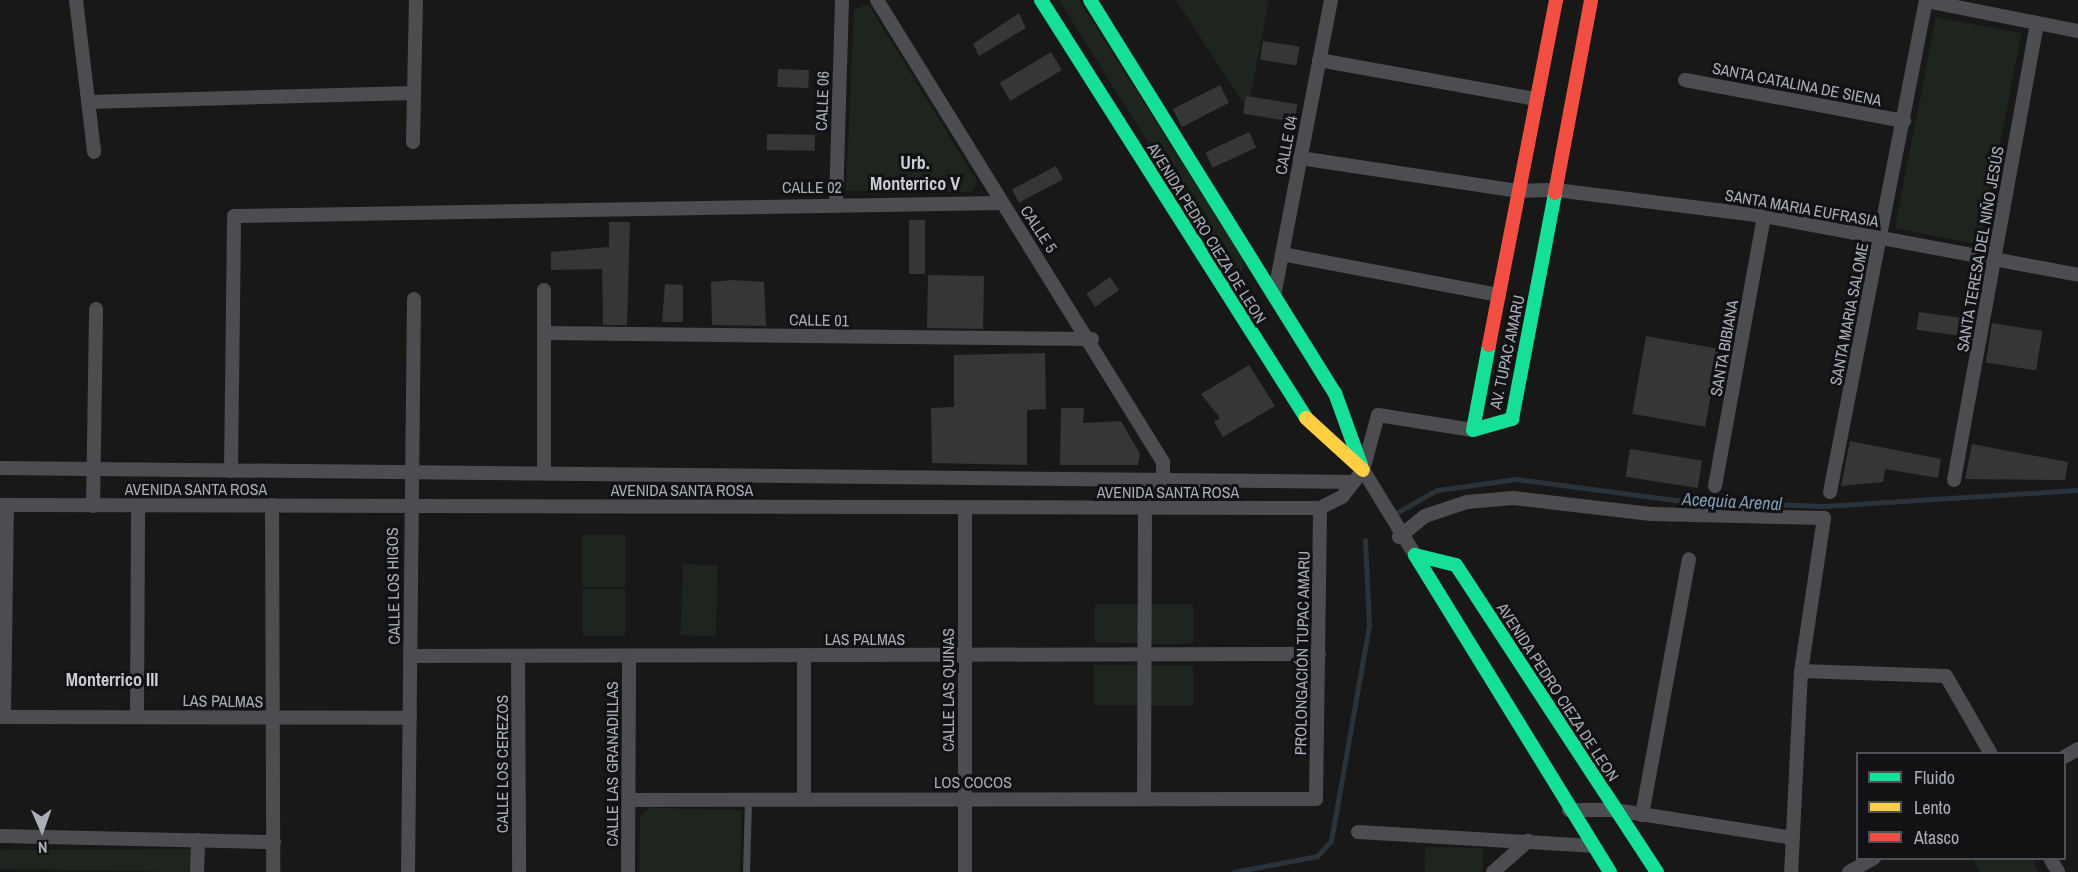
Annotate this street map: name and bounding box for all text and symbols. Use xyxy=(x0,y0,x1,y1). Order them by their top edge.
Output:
street label: SANTA CATALINA DE SIENA xyxy=(1710,58,1884,110)
street label: CALLE 06 xyxy=(811,71,833,131)
street label: CALLE 04 xyxy=(1271,114,1301,176)
street label: AVENIDA PEDRO CIEZA DE LEON xyxy=(1143,139,1271,327)
street label: SANTA TERESA DEL NIÑO JESÚS xyxy=(1952,144,2008,354)
district label: Urb. Monterrico V xyxy=(870,153,960,195)
street label: CALLE 02 xyxy=(782,177,842,197)
street label: SANTA MARIA EUFRASIA xyxy=(1723,185,1881,231)
street label: CALLE 5 xyxy=(1017,202,1061,256)
street label: SANTA MARIA SALOME xyxy=(1826,240,1872,388)
street label: AV. TUPAC AMARU xyxy=(1485,293,1529,411)
street label: SANTA BIBIANA xyxy=(1706,298,1742,398)
street label: CALLE 01 xyxy=(789,310,849,330)
street label: AVENIDA SANTA ROSA xyxy=(124,479,268,499)
street label: AVENIDA SANTA ROSA xyxy=(610,480,754,500)
street label: AVENIDA SANTA ROSA xyxy=(1096,482,1240,502)
water label: Acequia Arenal xyxy=(1681,489,1783,515)
street label: CALLE LOS HIGOS xyxy=(382,527,404,645)
street label: PROLONGACIÓN TUPAC AMARU xyxy=(1291,550,1313,756)
street label: AVENIDA PEDRO CIEZA DE LEON xyxy=(1493,599,1623,785)
street label: CALLE LAS QUINAS xyxy=(938,628,958,752)
street label: LAS PALMAS xyxy=(825,629,905,649)
district label: Monterrico III xyxy=(66,669,158,691)
street label: CALLE LAS GRANADILLAS xyxy=(602,681,622,847)
street label: LAS PALMAS xyxy=(182,691,264,711)
street label: CALLE LOS CEREZOS xyxy=(492,695,512,833)
legend xyxy=(1856,752,2066,860)
text: Fluido xyxy=(1914,765,1955,790)
street label: LOS COCOS xyxy=(934,772,1012,792)
text: Lento xyxy=(1914,795,1951,820)
north arrow xyxy=(12,800,72,860)
text: Atasco xyxy=(1914,825,1959,850)
text: N xyxy=(38,837,48,859)

